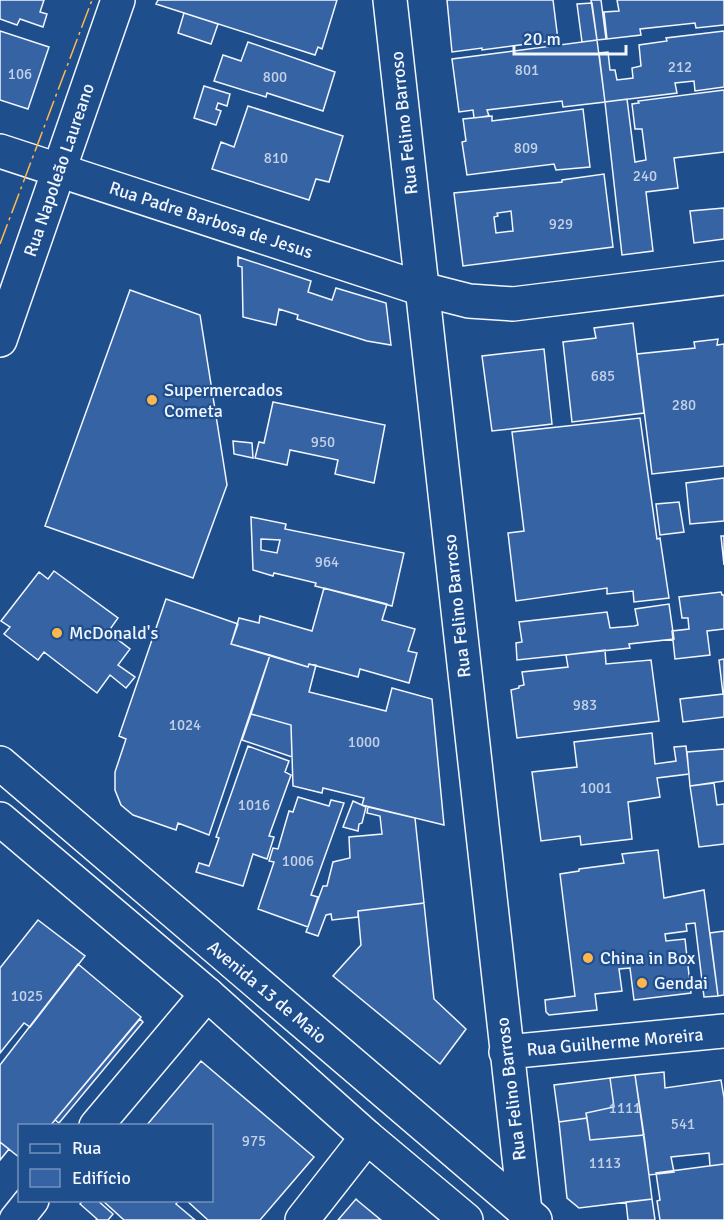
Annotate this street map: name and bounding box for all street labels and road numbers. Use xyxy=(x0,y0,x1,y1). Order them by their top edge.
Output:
street label: Rua Felino Barroso xyxy=(386,50,422,196)
street label: Rua Napoleão Laureano xyxy=(19,80,99,260)
street label: Rua Padre Barbosa de Jesus xyxy=(106,177,316,263)
street label: Rua Felino Barroso xyxy=(439,533,475,679)
street label: Avenida 13 de Maio xyxy=(203,936,331,1048)
street label: Rua Felino Barroso xyxy=(491,1016,531,1162)
street label: Rua Guilherme Moreira xyxy=(526,1023,704,1061)

